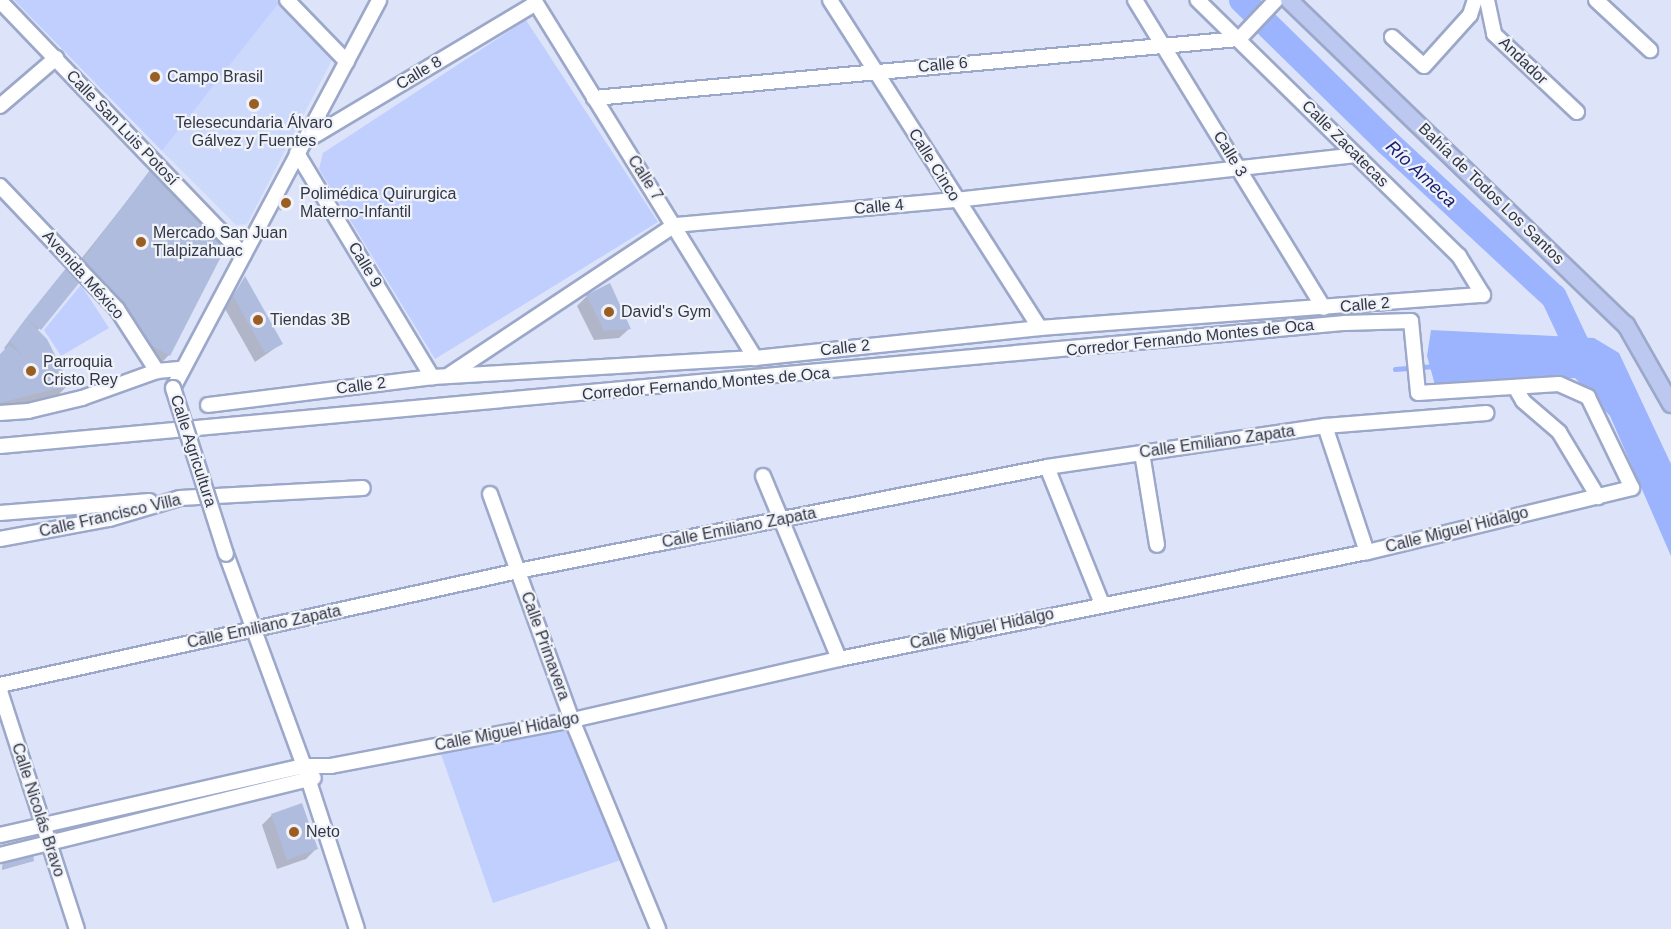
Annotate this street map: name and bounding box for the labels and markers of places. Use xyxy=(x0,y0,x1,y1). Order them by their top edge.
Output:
place label: Campo Brasil xyxy=(167,67,263,87)
marker: Campo Brasil xyxy=(148,70,162,84)
marker: Telesecundaria Álvaro Gálvez y Fuentes xyxy=(247,97,261,111)
place label: Telesecundaria Álvaro Gálvez y Fuentes xyxy=(175,113,333,151)
place label: Polimédica Quirurgica Materno-Infantil xyxy=(300,184,457,222)
marker: Polimédica Quirurgica Materno-Infantil xyxy=(277,194,295,212)
place label: Mercado San Juan Tlalpizahuac xyxy=(153,223,287,261)
marker: Mercado San Juan Tlalpizahuac xyxy=(134,235,148,249)
place label: David's Gym xyxy=(621,302,711,322)
marker: David's Gym xyxy=(602,305,616,319)
place label: Tiendas 3B xyxy=(270,310,350,330)
marker: Tiendas 3B xyxy=(251,313,265,327)
place label: Parroquia Cristo Rey xyxy=(43,352,118,390)
marker: Parroquia Cristo Rey xyxy=(24,364,38,378)
place label: Neto xyxy=(306,822,340,842)
marker: Neto xyxy=(287,825,301,839)

